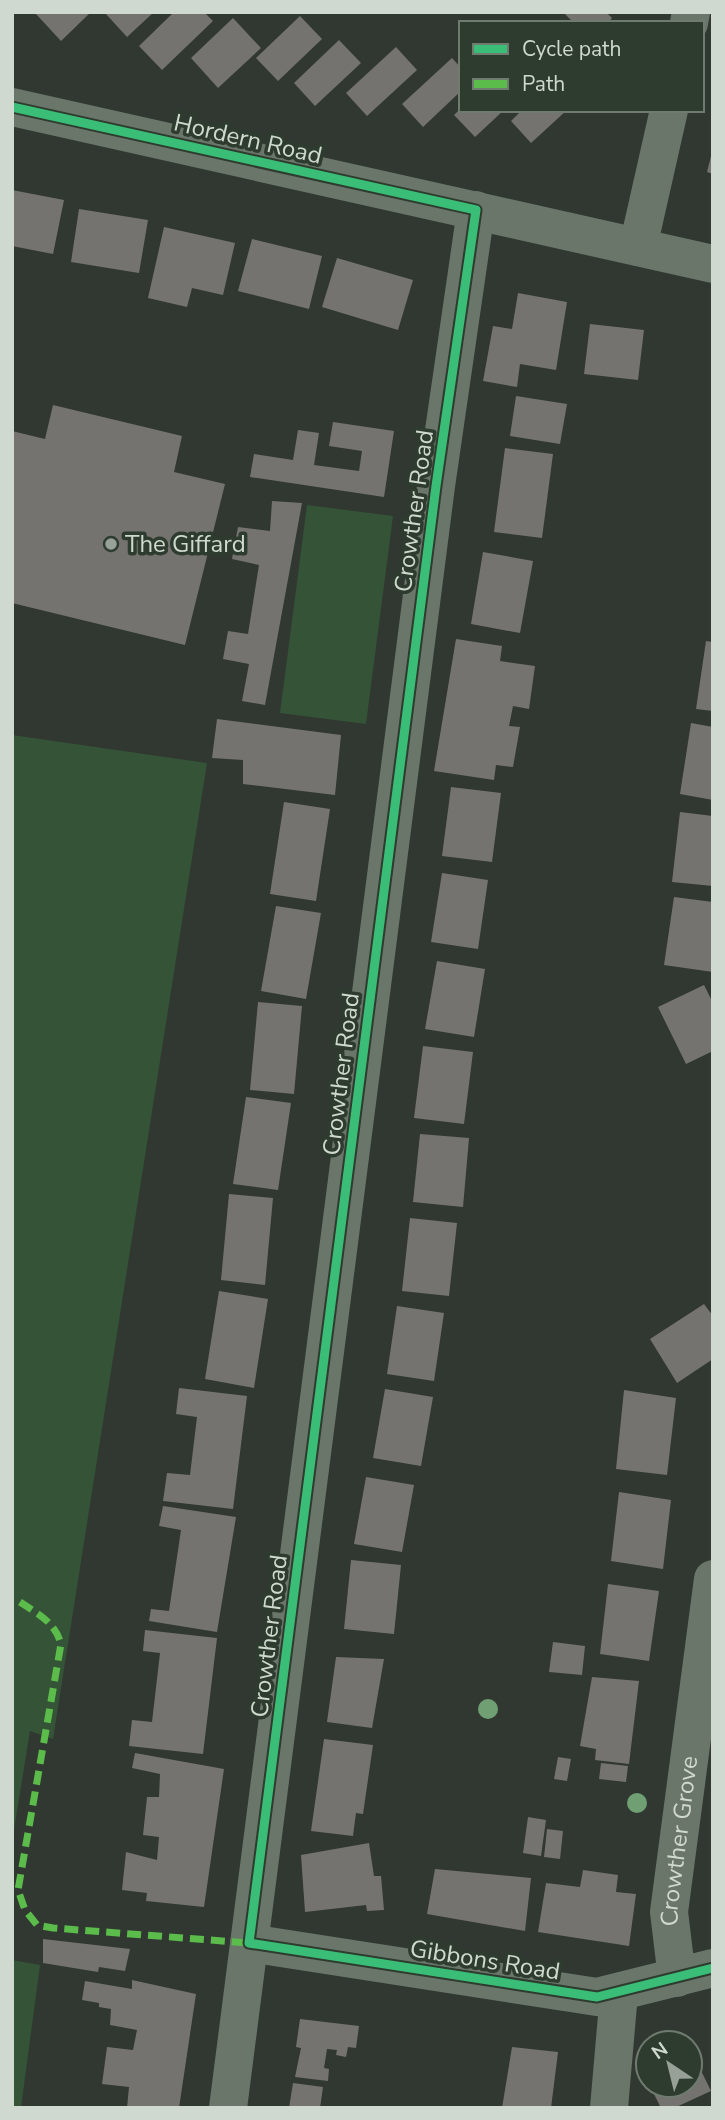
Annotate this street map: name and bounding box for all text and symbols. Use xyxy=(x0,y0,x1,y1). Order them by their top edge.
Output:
legend xyxy=(459,21,704,112)
text: Cycle path xyxy=(522,35,621,63)
text: Path xyxy=(522,70,565,98)
street label: Hordern Road xyxy=(171,106,325,172)
street label: Crowther Road xyxy=(387,428,441,594)
place label: The Giffard xyxy=(125,528,246,560)
marker: The Giffard xyxy=(103,536,119,552)
street label: Crowther Road xyxy=(315,991,367,1157)
street label: Crowther Road xyxy=(243,1553,295,1719)
street label: Crowther Grove xyxy=(653,1754,705,1928)
street label: Gibbons Road xyxy=(408,1932,562,1988)
north arrow xyxy=(634,2029,704,2099)
text: N xyxy=(647,2036,673,2066)

